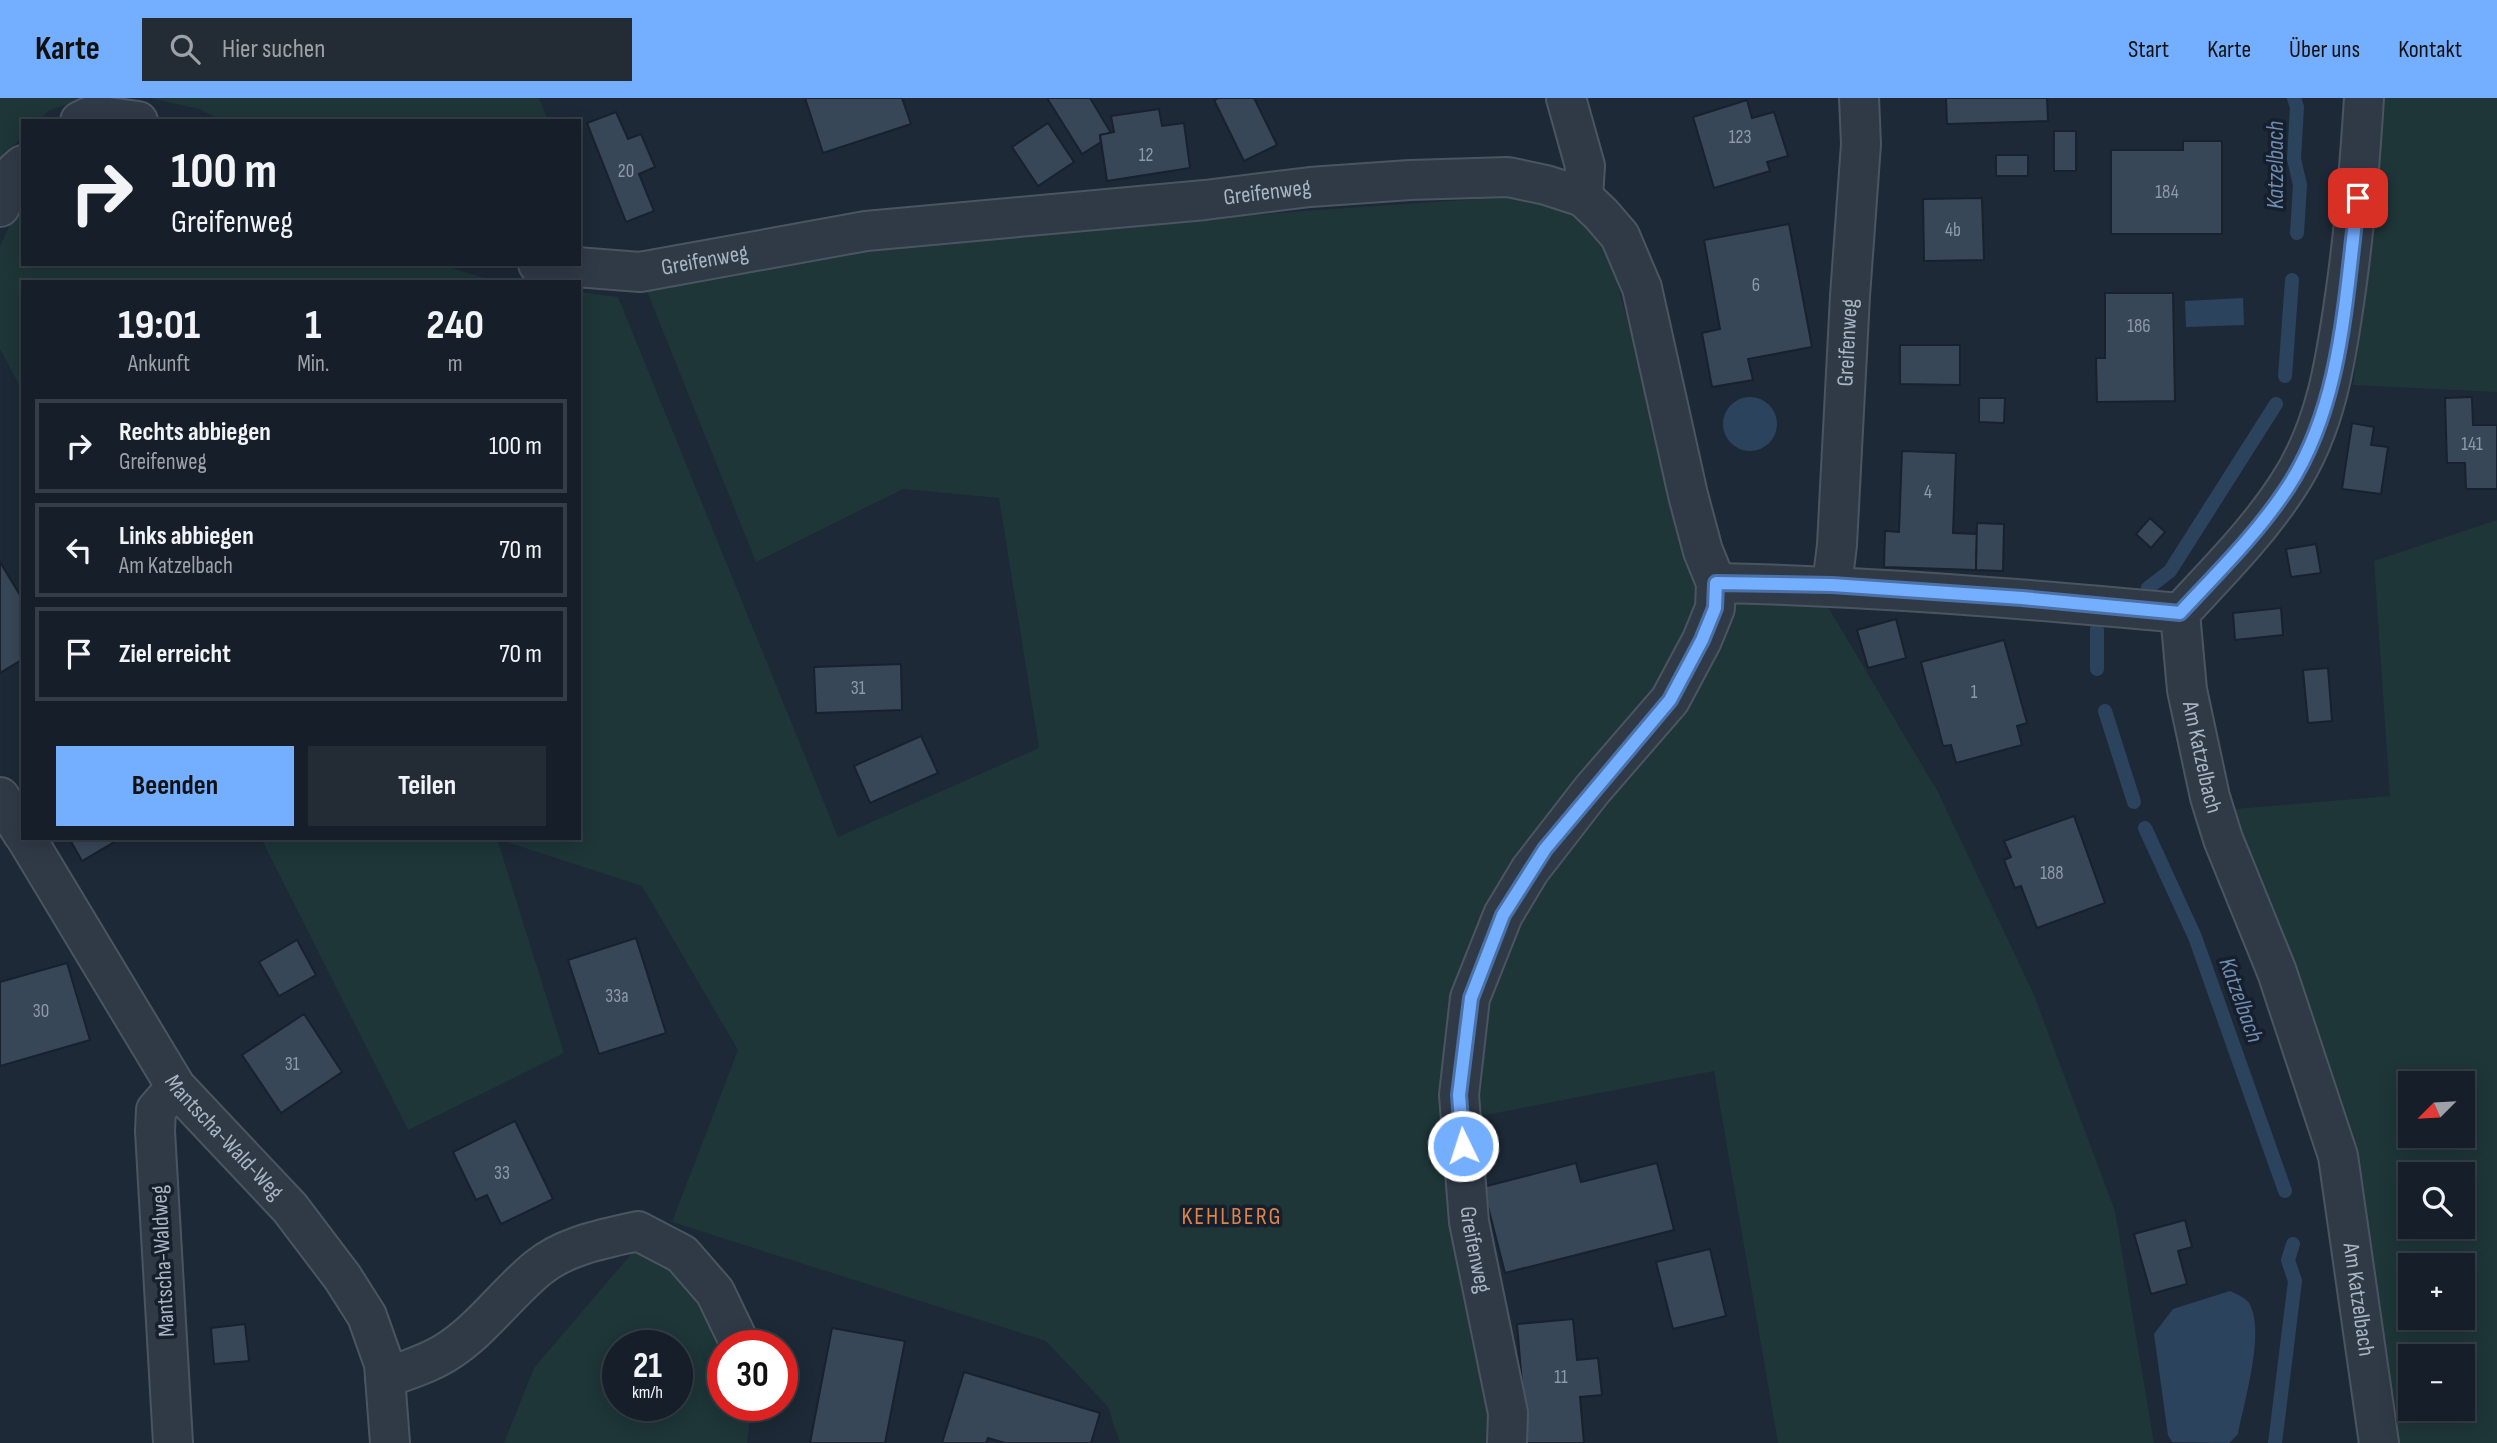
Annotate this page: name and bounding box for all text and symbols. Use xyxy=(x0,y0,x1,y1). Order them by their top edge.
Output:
search box xyxy=(142,18,632,81)
text: Karte xyxy=(35,29,100,69)
icon: search xyxy=(166,30,204,68)
text: Hier suchen xyxy=(222,34,325,65)
text: Start xyxy=(2128,35,2169,64)
text: Karte xyxy=(2207,35,2251,64)
text: Über uns xyxy=(2289,35,2360,64)
text: Kontakt xyxy=(2398,35,2462,64)
water label: Katzelbach xyxy=(2261,121,2290,209)
house number: 123 xyxy=(1729,126,1751,149)
text: 100 m xyxy=(171,143,277,202)
house number: 12 xyxy=(1139,144,1153,167)
icon: right xyxy=(56,147,147,238)
house number: 20 xyxy=(618,160,634,183)
pin xyxy=(2328,168,2388,228)
street label: Greifenweg xyxy=(1222,173,1312,212)
icon: arrive xyxy=(2339,179,2377,217)
house number: 184 xyxy=(2155,181,2179,204)
text: Greifenweg xyxy=(171,203,293,242)
house number: 4b xyxy=(1945,219,1961,242)
street label: Greifenweg xyxy=(659,239,750,282)
house number: 6 xyxy=(1752,274,1760,297)
street label: Greifenweg xyxy=(1831,298,1864,387)
text: 19:01 xyxy=(118,300,200,351)
text: 1 xyxy=(305,300,321,351)
text: 240 xyxy=(426,300,484,351)
house number: 186 xyxy=(2127,315,2151,338)
text: Ankunft xyxy=(128,350,190,378)
text: Min. xyxy=(297,350,329,378)
text: m xyxy=(448,350,463,378)
text: Rechts abbiegen xyxy=(119,417,271,448)
icon: right xyxy=(60,427,98,465)
text: 100 m xyxy=(489,431,542,462)
house number: 141 xyxy=(2461,433,2483,456)
text: Greifenweg xyxy=(119,448,207,476)
house number: 4 xyxy=(1924,481,1932,504)
text: Links abbiegen xyxy=(119,521,254,552)
icon: left xyxy=(60,531,98,569)
text: 70 m xyxy=(499,535,542,566)
text: Am Katzelbach xyxy=(119,552,233,580)
icon: arrive xyxy=(60,635,98,673)
text: Ziel erreicht xyxy=(119,639,231,670)
text: 70 m xyxy=(499,639,542,670)
house number: 31 xyxy=(851,677,866,700)
house number: 1 xyxy=(1971,681,1978,704)
street label: Am Katzelbach xyxy=(2176,698,2228,817)
button: Beenden xyxy=(56,746,294,826)
button: Teilen xyxy=(308,746,546,826)
house number: 188 xyxy=(2040,862,2064,885)
water label: Katzelbach xyxy=(2212,954,2270,1046)
house number: 33a xyxy=(605,985,629,1008)
house number: 30 xyxy=(33,1000,49,1023)
house number: 31 xyxy=(285,1053,300,1076)
street label: Mantscha-Wald-Weg xyxy=(158,1070,289,1206)
north arrow xyxy=(2398,1071,2474,1148)
map controls xyxy=(2398,1071,2475,1421)
position arrow xyxy=(1426,1109,1500,1183)
house number: 33 xyxy=(494,1162,510,1185)
button: search xyxy=(2398,1162,2475,1239)
street label: Mantscha-Waldweg xyxy=(145,1185,181,1337)
district label: KEHLBERG xyxy=(1181,1202,1283,1231)
street label: Greifenweg xyxy=(1454,1205,1497,1295)
street label: Am Katzelbach xyxy=(2336,1240,2380,1358)
button: + xyxy=(2398,1253,2475,1330)
speed limit sign: 30 xyxy=(707,1330,798,1421)
button: − xyxy=(2398,1344,2475,1421)
text: 21 xyxy=(633,1345,662,1388)
house number: 11 xyxy=(1554,1366,1568,1389)
text: km/h xyxy=(632,1382,663,1403)

